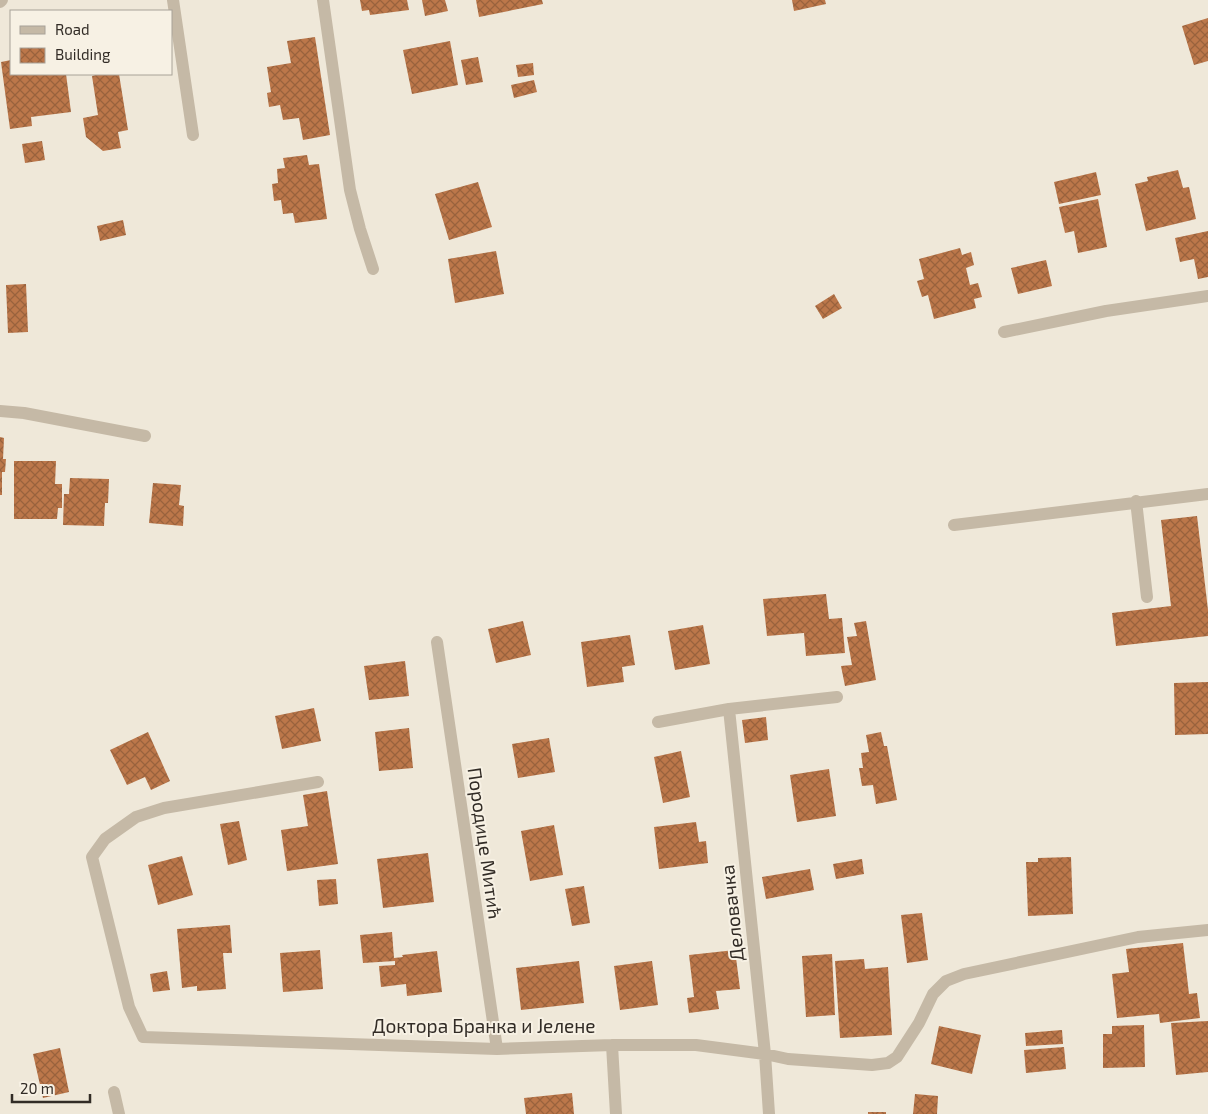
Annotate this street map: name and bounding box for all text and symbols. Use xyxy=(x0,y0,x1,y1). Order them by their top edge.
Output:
legend xyxy=(10,10,172,75)
text: Road xyxy=(55,20,90,38)
text: Building xyxy=(55,45,111,63)
street label: Породице Митић xyxy=(463,766,508,920)
street label: Деловачка xyxy=(715,864,748,962)
street label: Доктора Бранка и Јелене xyxy=(372,1014,596,1037)
scale bar xyxy=(12,1072,90,1104)
text: 20 m xyxy=(20,1079,54,1097)

